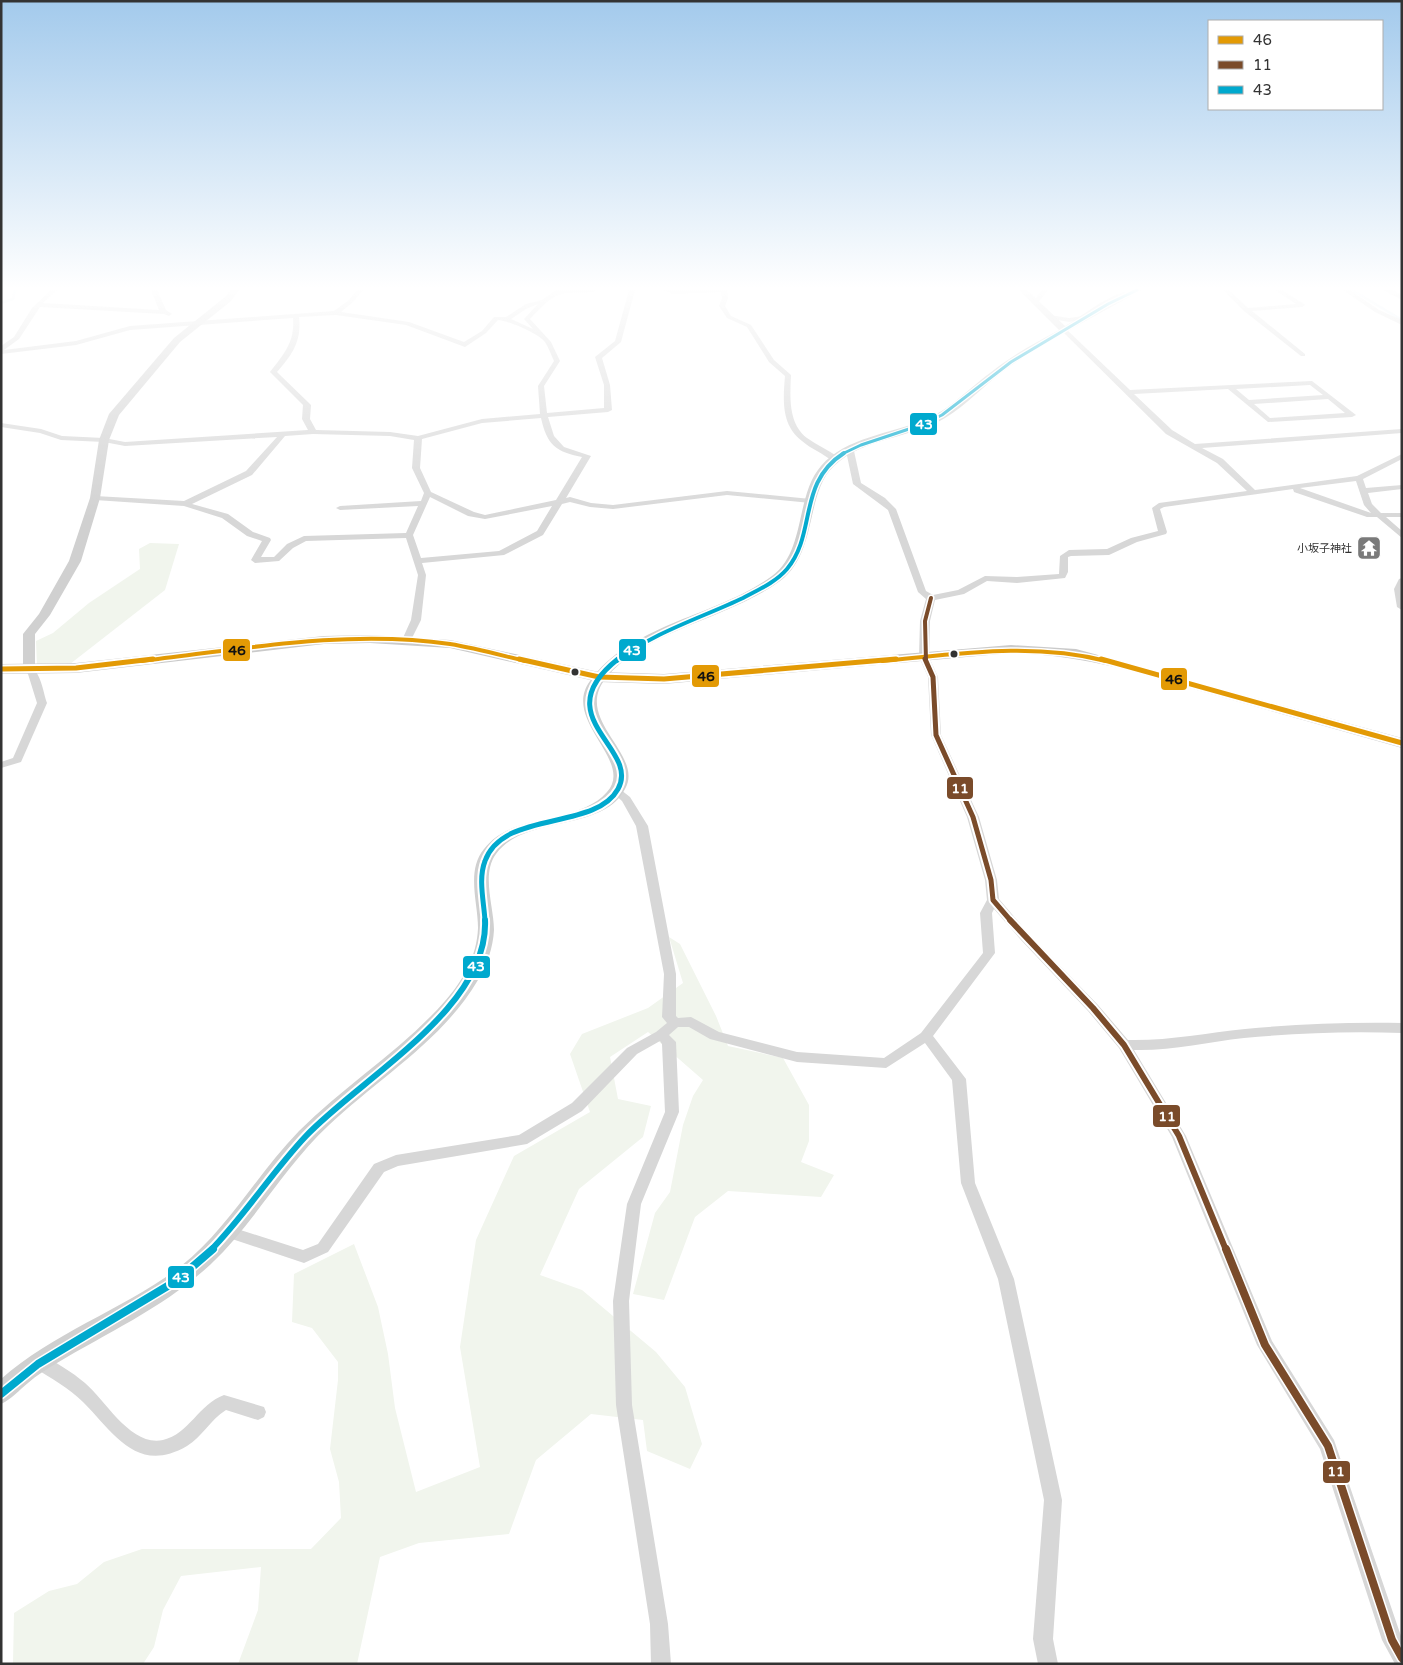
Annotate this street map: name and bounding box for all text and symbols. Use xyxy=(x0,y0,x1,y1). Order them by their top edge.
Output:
legend xyxy=(1208,20,1383,110)
text: 46 xyxy=(1253,31,1272,49)
text: 11 xyxy=(1253,56,1272,74)
text: 43 xyxy=(1253,81,1272,99)
line badge: 43 xyxy=(909,412,938,436)
text: 43 xyxy=(915,416,933,433)
temple icon: 小坂子神社 xyxy=(1356,535,1382,561)
place label: 小坂子神社 xyxy=(1297,542,1352,555)
line badge: 46 xyxy=(222,638,251,662)
line badge: 43 xyxy=(618,638,647,662)
text: 46 xyxy=(228,642,246,659)
text: 43 xyxy=(623,642,641,659)
unlabelled marker xyxy=(949,649,959,659)
line badge: 46 xyxy=(691,664,720,688)
unlabelled marker xyxy=(570,667,580,677)
line badge: 46 xyxy=(1160,667,1188,691)
text: 46 xyxy=(697,668,715,685)
text: 46 xyxy=(1165,671,1183,688)
line badge: 11 xyxy=(946,776,974,800)
text: 11 xyxy=(951,780,969,797)
line badge: 43 xyxy=(462,955,491,979)
text: 43 xyxy=(467,958,485,975)
line badge: 11 xyxy=(1152,1104,1181,1128)
text: 11 xyxy=(1158,1108,1176,1125)
line badge: 43 xyxy=(167,1265,195,1289)
text: 43 xyxy=(172,1269,190,1286)
line badge: 11 xyxy=(1322,1460,1351,1484)
text: 11 xyxy=(1327,1463,1345,1480)

